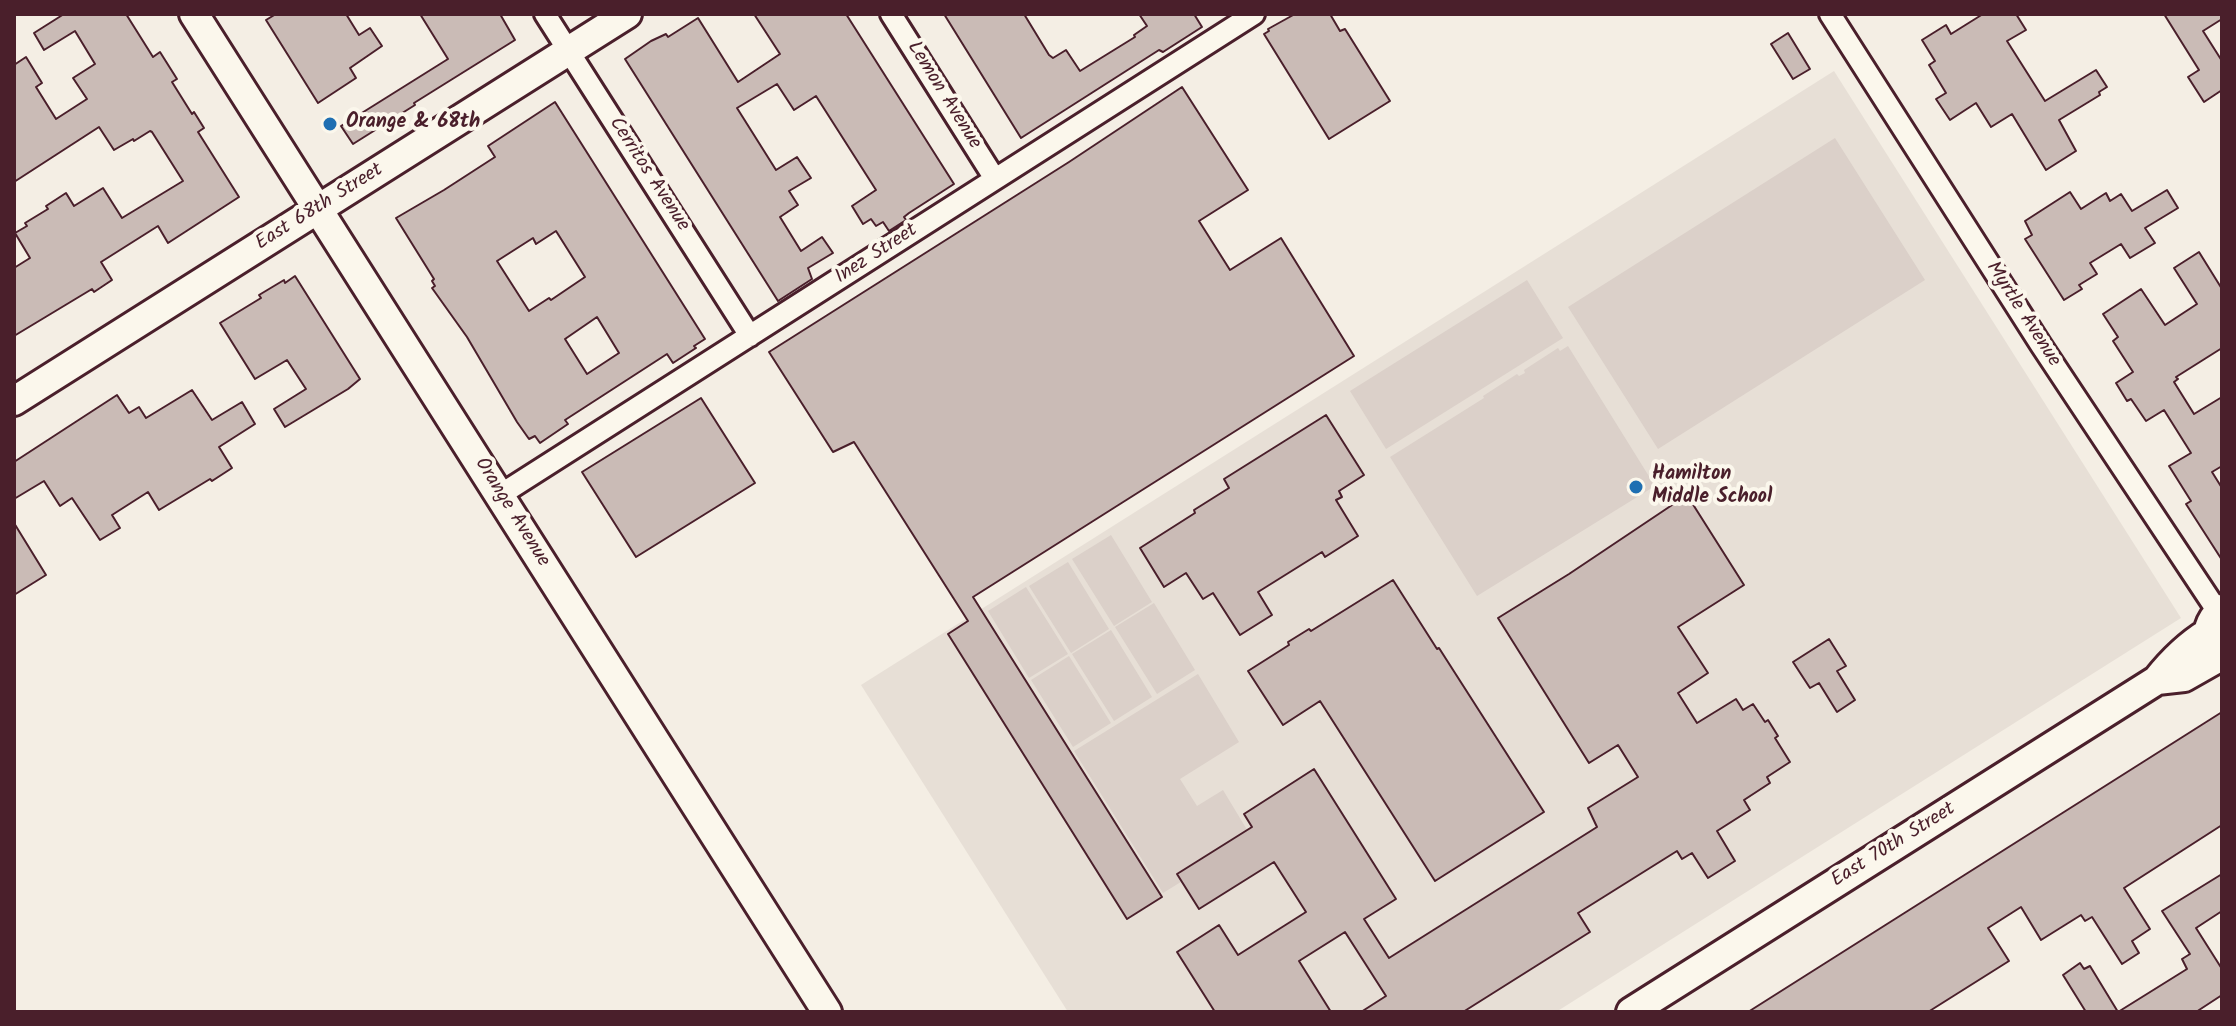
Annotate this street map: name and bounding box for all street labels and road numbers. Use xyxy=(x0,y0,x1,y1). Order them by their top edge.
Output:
street label: Lemon Avenue xyxy=(900,38,986,154)
street label: Cerritos Avenue xyxy=(602,113,694,237)
street label: East 68th Street xyxy=(252,159,388,257)
street label: Inez Street xyxy=(831,220,923,290)
street label: Myrtle Avenue xyxy=(1979,258,2065,372)
street label: Orange Avenue xyxy=(468,454,554,572)
street label: East 70th Street xyxy=(1828,798,1960,894)

